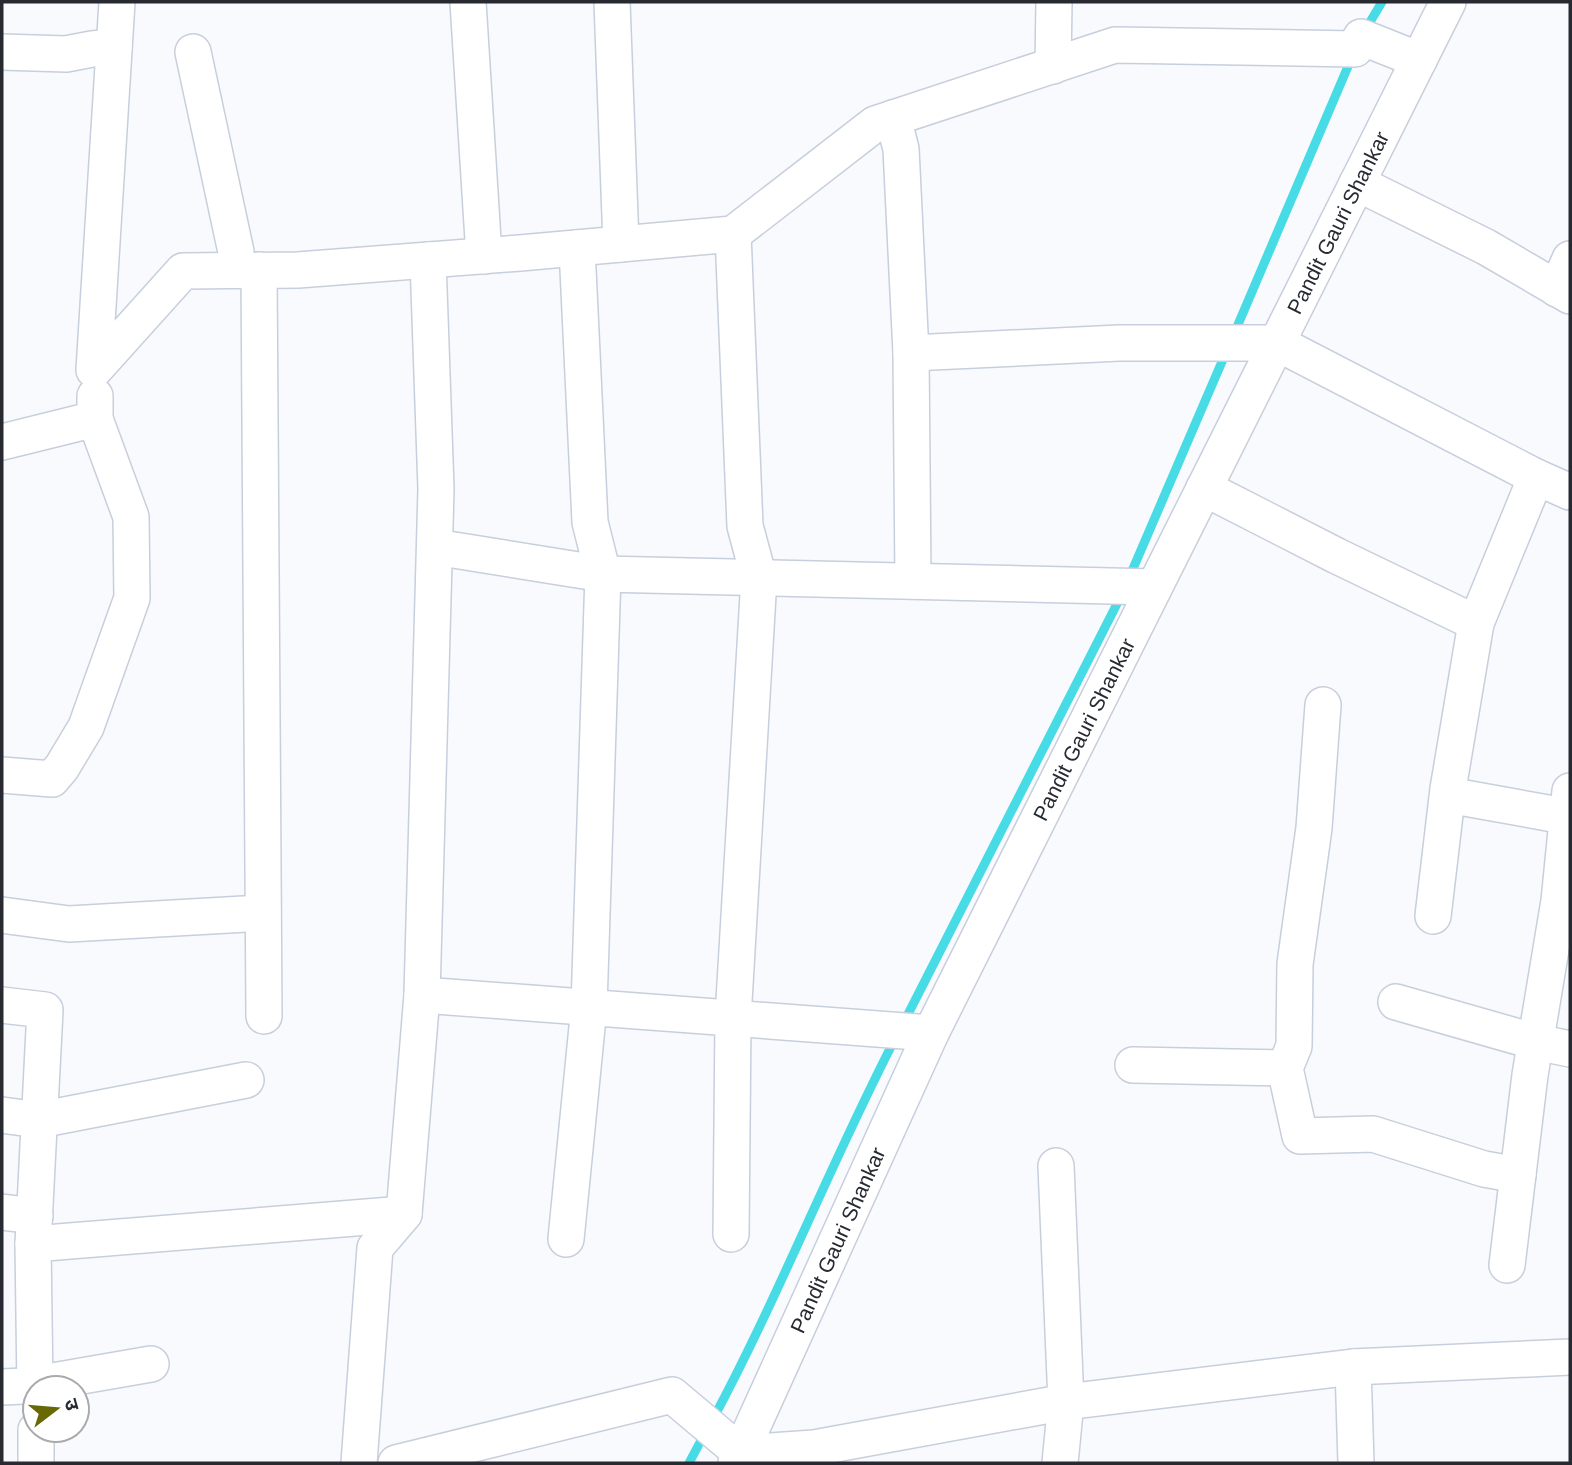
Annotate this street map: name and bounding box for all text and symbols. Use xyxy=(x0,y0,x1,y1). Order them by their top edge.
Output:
street label: Pandit Gauri Shankar xyxy=(1282,127,1393,317)
street label: Pandit Gauri Shankar xyxy=(1028,634,1139,824)
street label: Pandit Gauri Shankar xyxy=(785,1144,889,1336)
north arrow xyxy=(21,1374,91,1444)
text: उ xyxy=(60,1396,84,1414)

